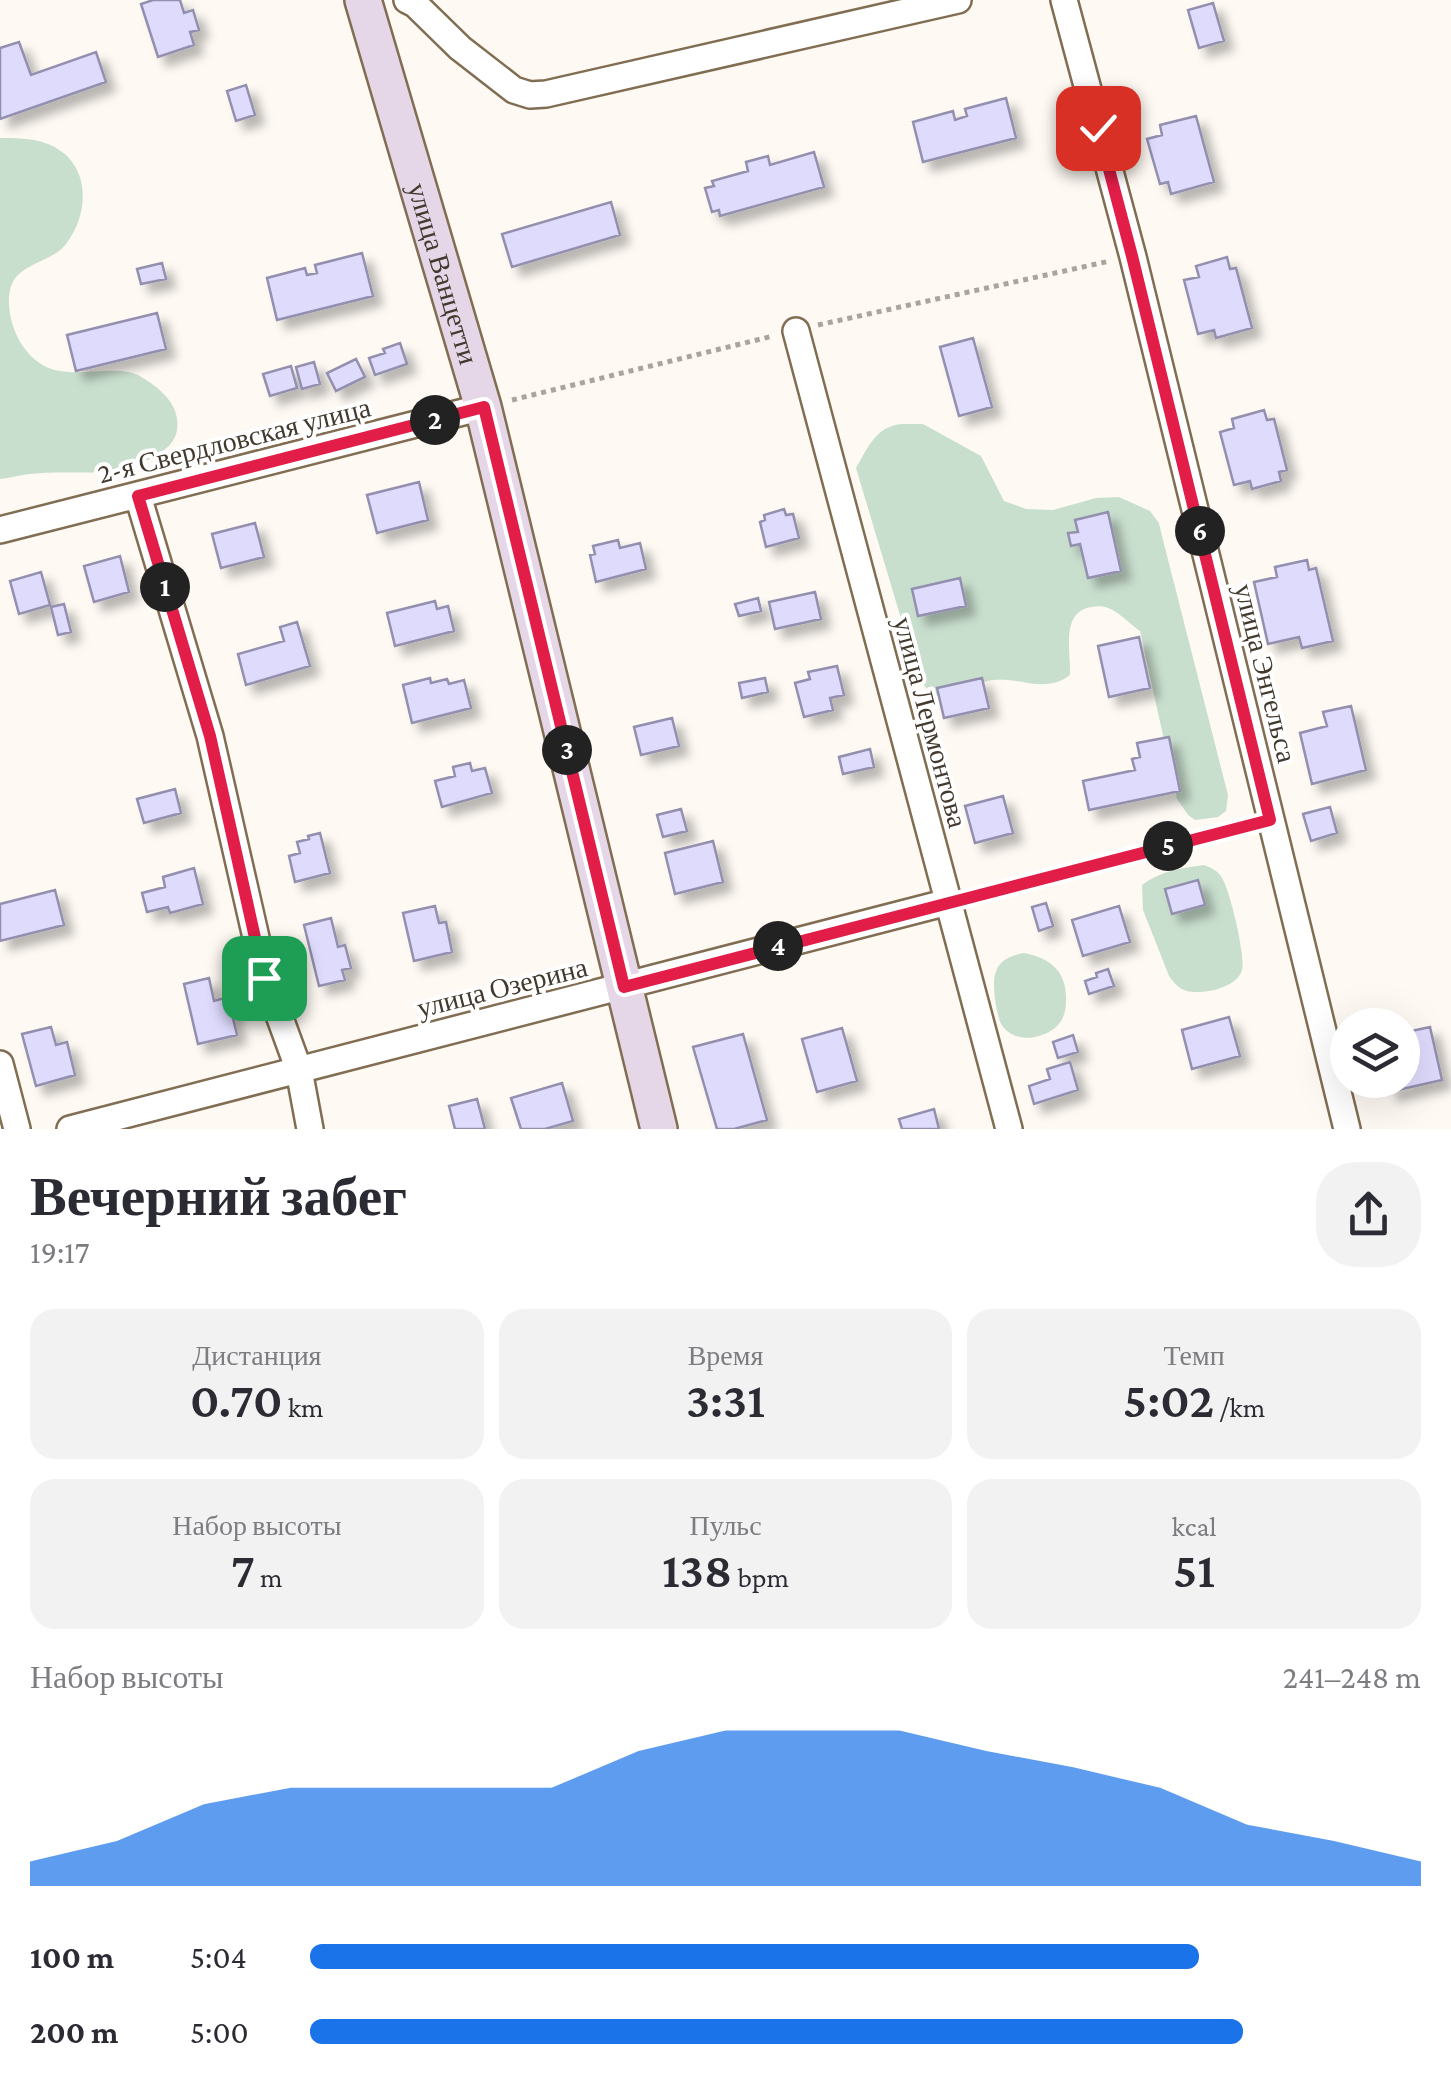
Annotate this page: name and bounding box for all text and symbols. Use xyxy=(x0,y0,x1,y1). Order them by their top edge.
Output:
pin xyxy=(1056,86,1141,171)
icon: check xyxy=(1071,101,1126,156)
street label: улица Ванцетти xyxy=(402,179,484,368)
street label: 2-я Свердловская улица xyxy=(95,391,374,489)
pin: 2 xyxy=(410,395,460,445)
text: 2 xyxy=(428,404,442,435)
pin: 6 xyxy=(1175,506,1225,556)
text: 6 xyxy=(1192,515,1208,546)
pin: 1 xyxy=(140,562,190,612)
text: 1 xyxy=(160,571,170,602)
street label: улица Энгельса xyxy=(1228,580,1303,766)
street label: улица Лермонтова xyxy=(887,613,974,832)
pin: 3 xyxy=(542,725,592,775)
text: 3 xyxy=(560,734,574,765)
pin: 5 xyxy=(1143,821,1193,871)
text: 5 xyxy=(1161,830,1175,861)
pin: 4 xyxy=(753,921,803,971)
text: 4 xyxy=(770,930,786,961)
pin xyxy=(222,936,307,1021)
icon: arrive xyxy=(237,951,292,1006)
street label: улица Озерина xyxy=(414,951,591,1024)
map controls xyxy=(1330,1008,1420,1098)
button: layers xyxy=(1330,1008,1420,1098)
button: share xyxy=(1316,1162,1421,1267)
text: Вечерний забег xyxy=(30,1166,407,1227)
text: 19:17 xyxy=(30,1234,90,1270)
text: Дистанция xyxy=(192,1340,322,1371)
text: Время xyxy=(688,1340,763,1371)
text: Темп xyxy=(1164,1340,1225,1371)
text: 0.70 xyxy=(190,1372,283,1428)
text: 3:31 xyxy=(686,1372,765,1428)
text: 5:02 xyxy=(1123,1372,1214,1428)
text: km xyxy=(283,1392,324,1423)
text: /km xyxy=(1214,1392,1265,1423)
text: Набор высоты xyxy=(172,1510,341,1541)
text: Пульс xyxy=(689,1510,762,1541)
text: kcal xyxy=(1172,1511,1217,1542)
text: 7 xyxy=(231,1542,255,1598)
text: 138 xyxy=(662,1542,732,1598)
text: 51 xyxy=(1173,1542,1215,1598)
text: m xyxy=(255,1562,283,1593)
text: bpm xyxy=(732,1562,789,1593)
text: Набор высоты xyxy=(30,1659,223,1695)
text: 241–248 m xyxy=(1283,1659,1421,1695)
text: 100 m xyxy=(30,1939,114,1975)
text: 5:04 xyxy=(190,1939,247,1975)
text: 200 m xyxy=(30,2014,118,2050)
text: 5:00 xyxy=(190,2014,249,2050)

